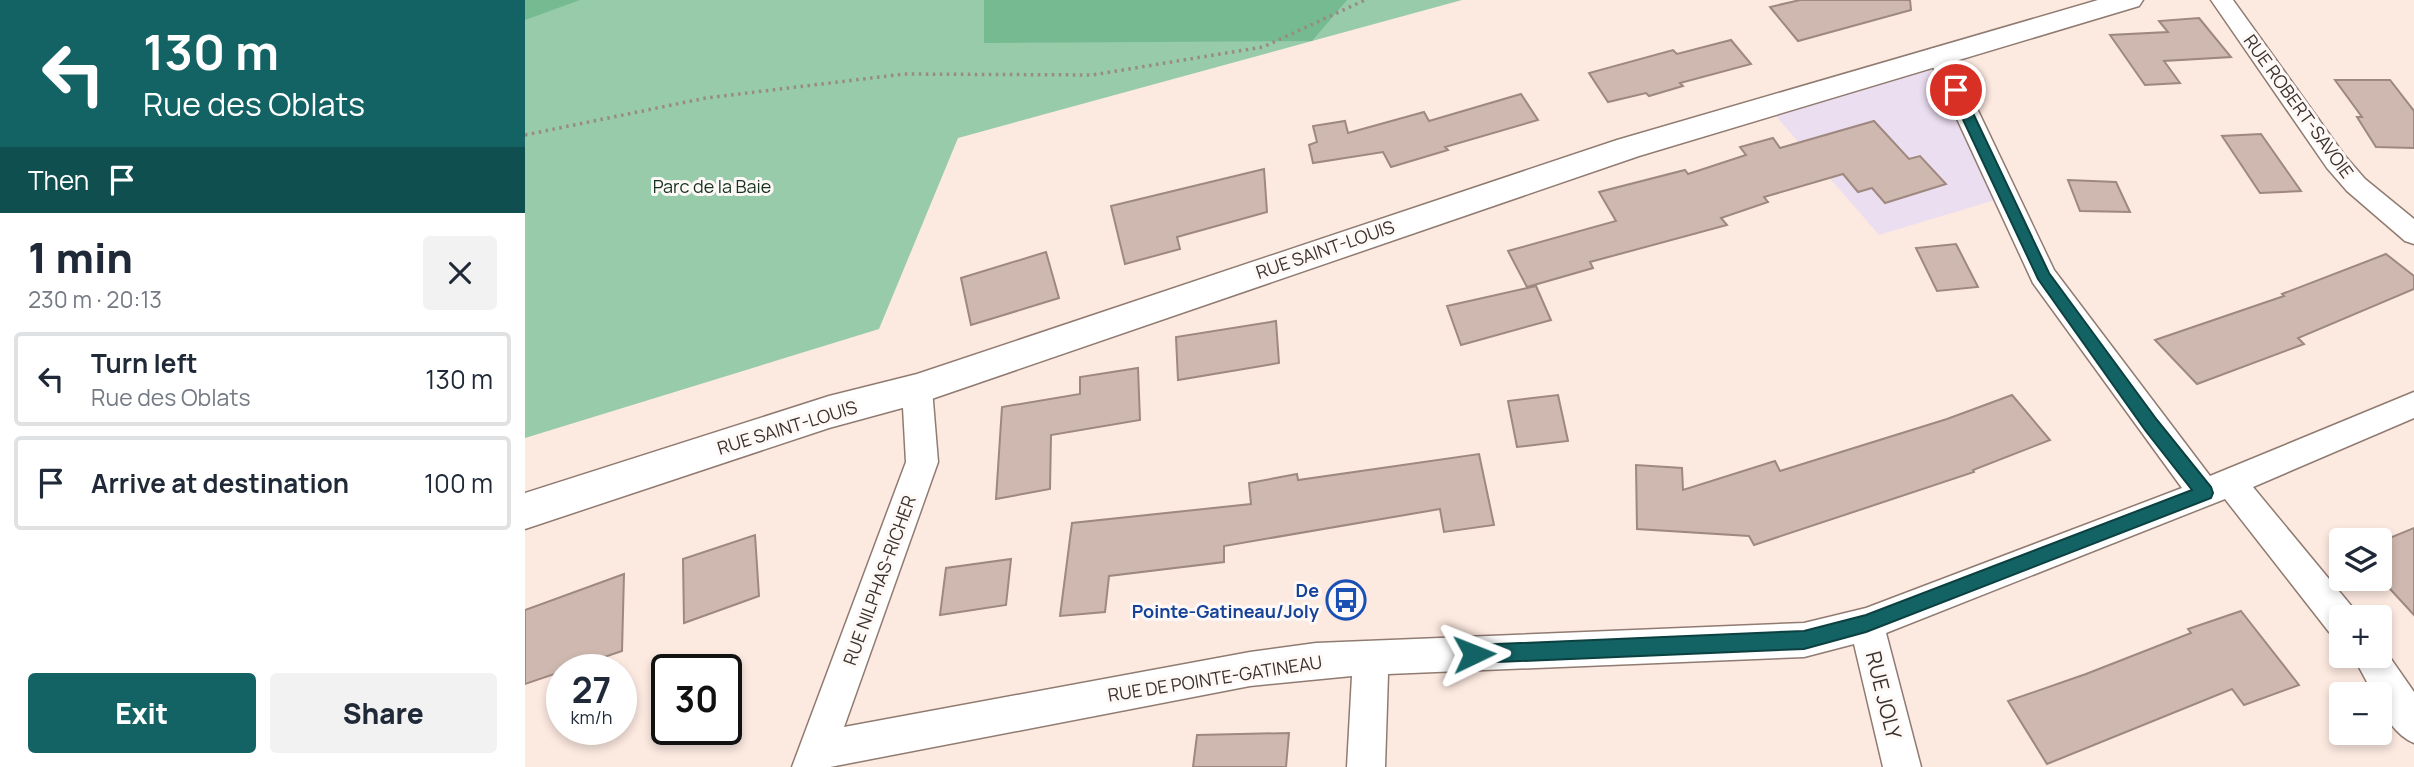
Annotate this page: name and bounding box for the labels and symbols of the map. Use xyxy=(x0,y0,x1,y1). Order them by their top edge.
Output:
street label: RUE ROBERT-SAVOIE xyxy=(2239,29,2359,183)
pin xyxy=(1926,60,1986,120)
park label: Parc de la Baie xyxy=(653,174,771,198)
street label: RUE SAINT-LOUIS xyxy=(1253,214,1397,284)
street label: RUE SAINT-LOUIS xyxy=(714,394,860,460)
street label: RUE NILPHAS-RICHER xyxy=(837,492,921,668)
place label: De Pointe-Gatineau/Joly xyxy=(1132,578,1319,623)
bus stop icon: De Pointe-Gatineau/Joly xyxy=(1325,579,1367,621)
position arrow xyxy=(1437,617,1511,691)
street label: RUE JOLY xyxy=(1860,648,1908,742)
street label: RUE DE POINTE-GATINEAU xyxy=(1106,649,1324,707)
speed limit sign: 30 xyxy=(651,654,742,745)

